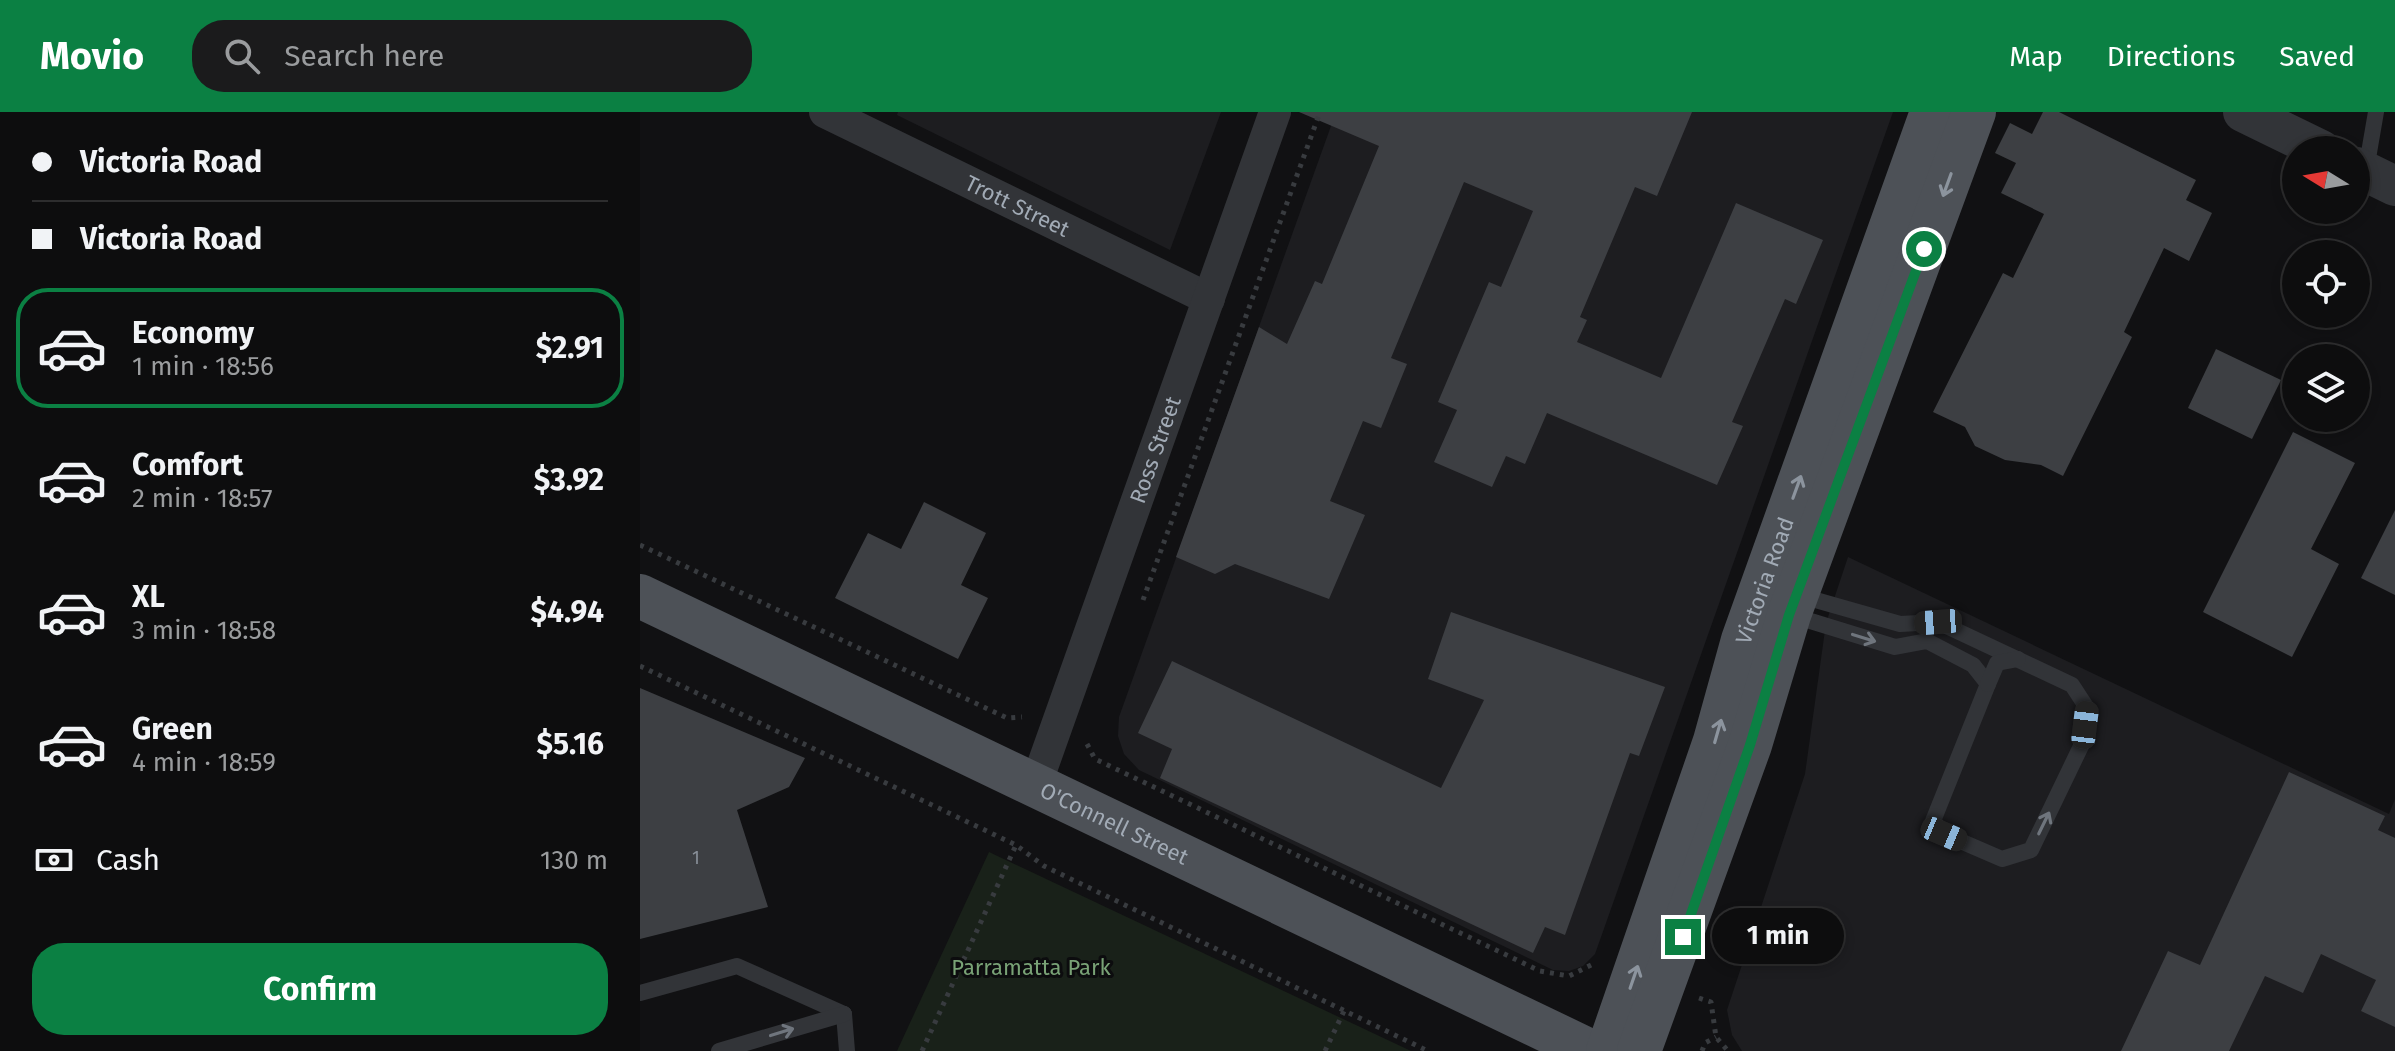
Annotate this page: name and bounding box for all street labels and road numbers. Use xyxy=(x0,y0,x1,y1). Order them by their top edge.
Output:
street label: Trott Street xyxy=(961,169,1074,243)
street label: Ross Street xyxy=(1123,392,1186,507)
street label: Victoria Road xyxy=(1729,513,1799,647)
street label: O'Connell Street xyxy=(1036,776,1193,870)

